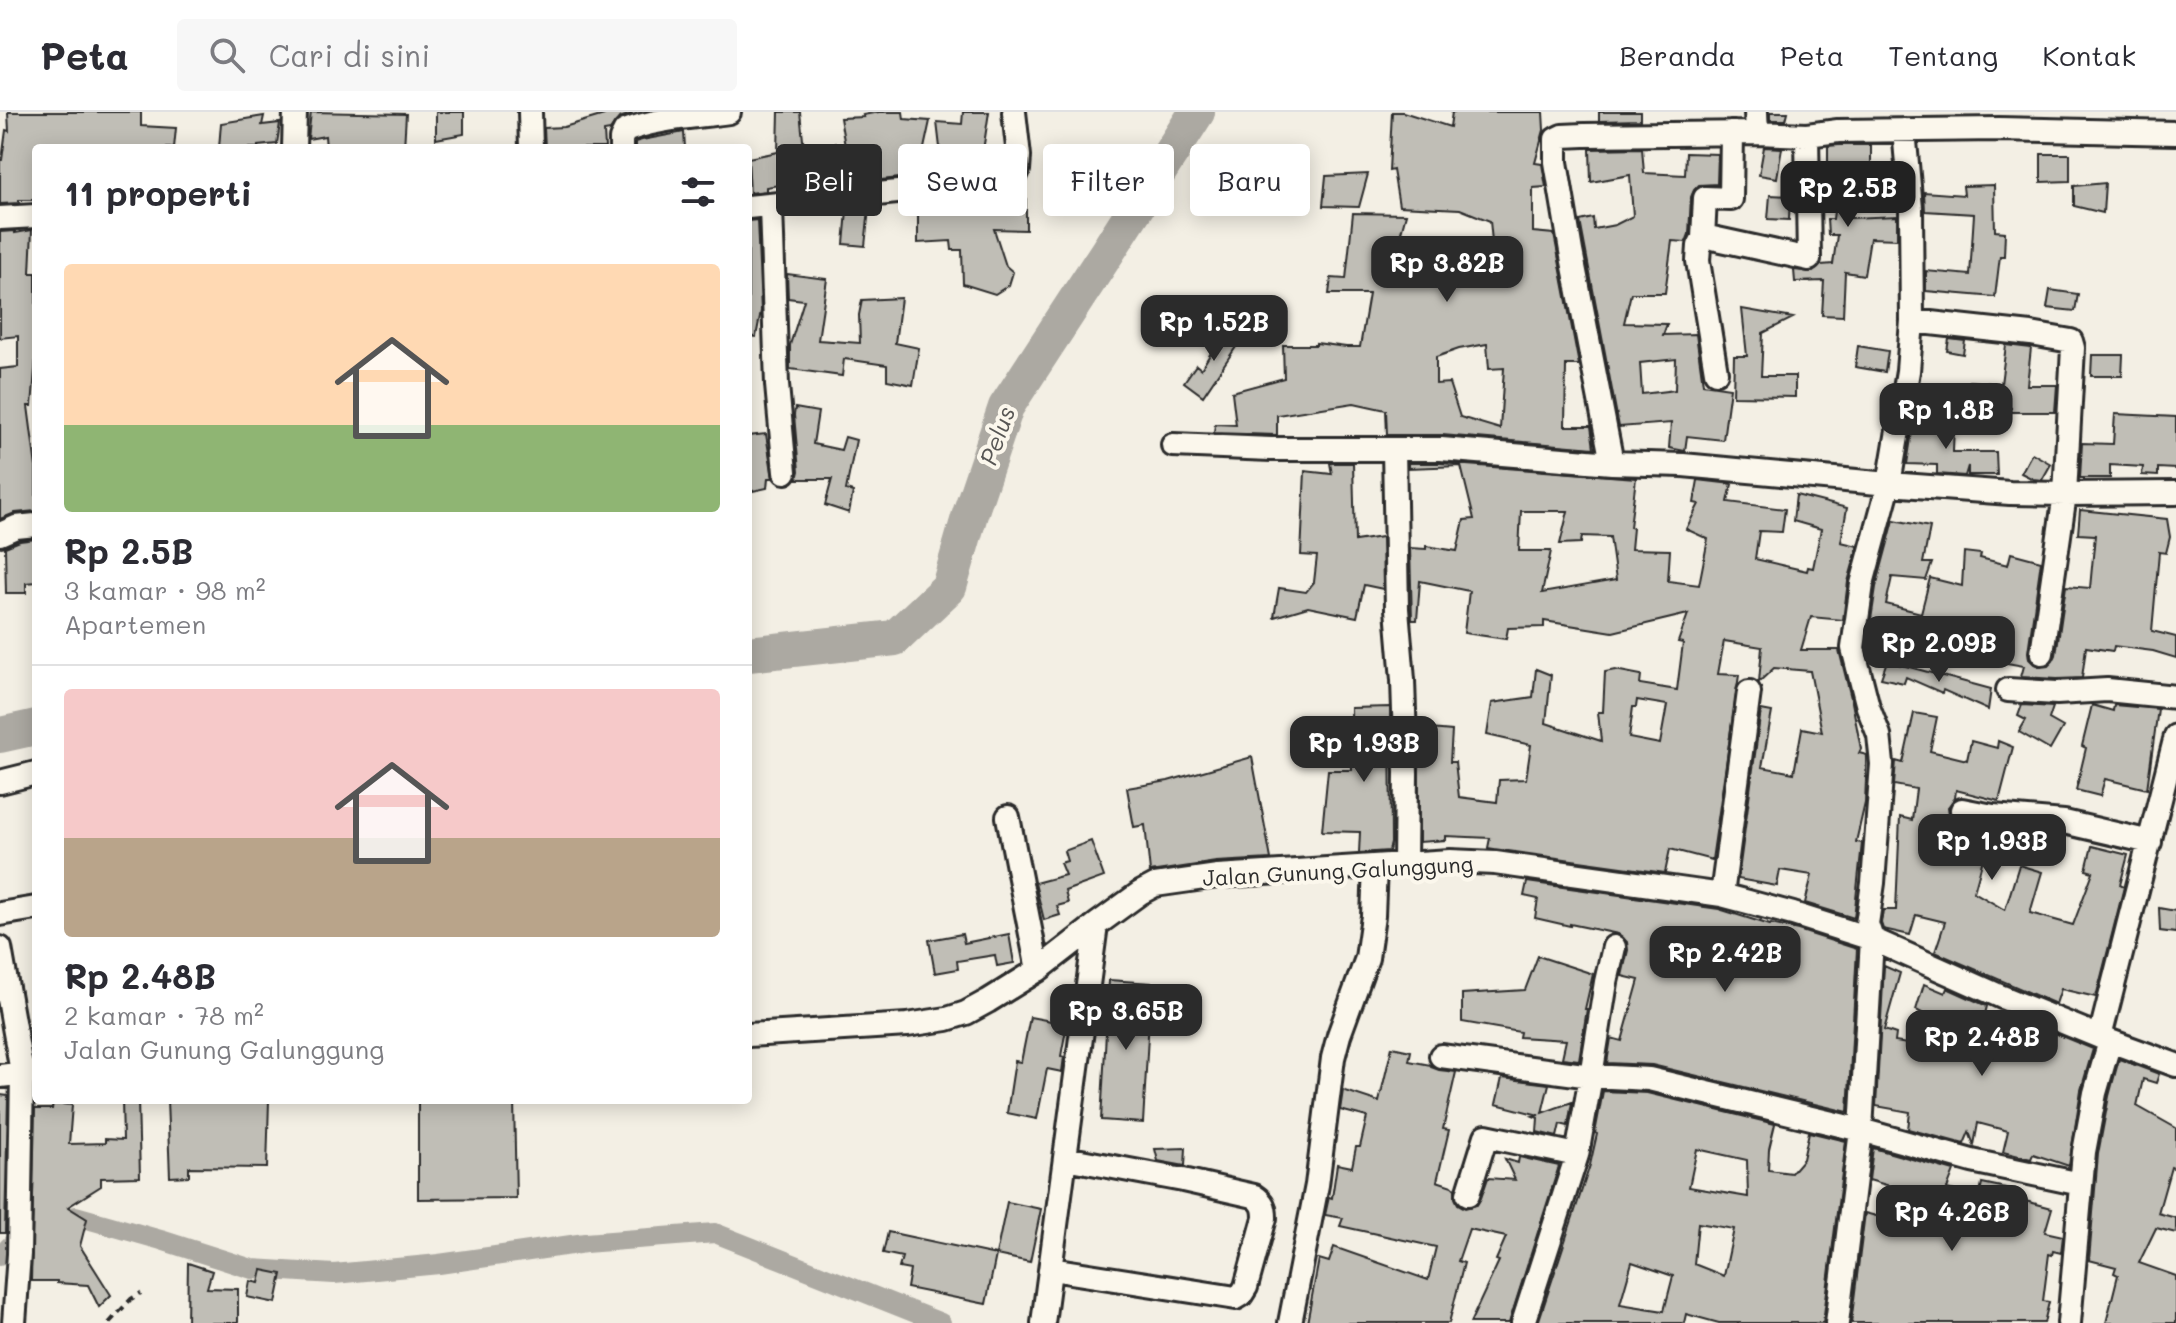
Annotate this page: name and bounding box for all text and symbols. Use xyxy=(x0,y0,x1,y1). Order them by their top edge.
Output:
search box xyxy=(177,19,737,91)
text: Peta xyxy=(40,30,129,80)
icon: search xyxy=(205,33,249,77)
text: Cari di sini xyxy=(269,35,430,75)
text: Beranda xyxy=(1619,37,1736,73)
text: Peta xyxy=(1780,37,1844,73)
text: Tentang xyxy=(1888,37,1998,73)
text: Kontak xyxy=(2042,37,2136,73)
chip: Beli xyxy=(776,144,882,216)
chip: Sewa xyxy=(898,144,1027,216)
chip: Filter xyxy=(1043,144,1174,216)
chip: Baru xyxy=(1190,144,1310,216)
pin: Rp 2.5B xyxy=(1774,161,1922,229)
text: 11 properti xyxy=(64,170,252,215)
icon: filters xyxy=(676,170,720,214)
text: Rp 2.5B xyxy=(1799,170,1897,204)
pin: Rp 3.82B xyxy=(1364,236,1530,304)
text: Rp 3.82B xyxy=(1389,245,1505,279)
pin: Rp 1.52B xyxy=(1131,295,1297,363)
text: Rp 1.52B xyxy=(1159,304,1269,338)
icon: home xyxy=(320,316,464,460)
pin: Rp 1.8B xyxy=(1872,383,2020,451)
text: Rp 1.8B xyxy=(1898,392,1994,426)
water label: Pelus xyxy=(972,402,1021,469)
text: Rp 2.5B xyxy=(64,528,193,573)
text: 3 kamar · 98 m² xyxy=(64,573,265,607)
text: Apartemen xyxy=(64,607,206,641)
pin: Rp 2.09B xyxy=(1856,616,2022,684)
text: Rp 2.09B xyxy=(1881,625,1997,659)
pin: Rp 1.93B xyxy=(1281,716,1447,784)
text: Rp 1.93B xyxy=(1308,725,1420,759)
icon: home xyxy=(320,741,464,885)
pin: Rp 1.93B xyxy=(1909,814,2075,882)
text: Rp 1.93B xyxy=(1936,823,2048,857)
street label: Jalan Gunung Galunggung xyxy=(1202,849,1474,892)
pin: Rp 2.42B xyxy=(1642,926,1808,994)
text: Rp 2.42B xyxy=(1668,935,1782,969)
text: Rp 2.48B xyxy=(64,953,216,998)
pin: Rp 3.65B xyxy=(1043,984,1209,1052)
text: Rp 3.65B xyxy=(1068,993,1184,1027)
text: 2 kamar · 78 m² xyxy=(64,998,264,1032)
pin: Rp 2.48B xyxy=(1899,1010,2065,1078)
text: Rp 2.48B xyxy=(1924,1019,2040,1053)
text: Jalan Gunung Galunggung xyxy=(64,1032,384,1066)
pin: Rp 4.26B xyxy=(1869,1185,2035,1253)
text: Rp 4.26B xyxy=(1894,1194,2010,1228)

